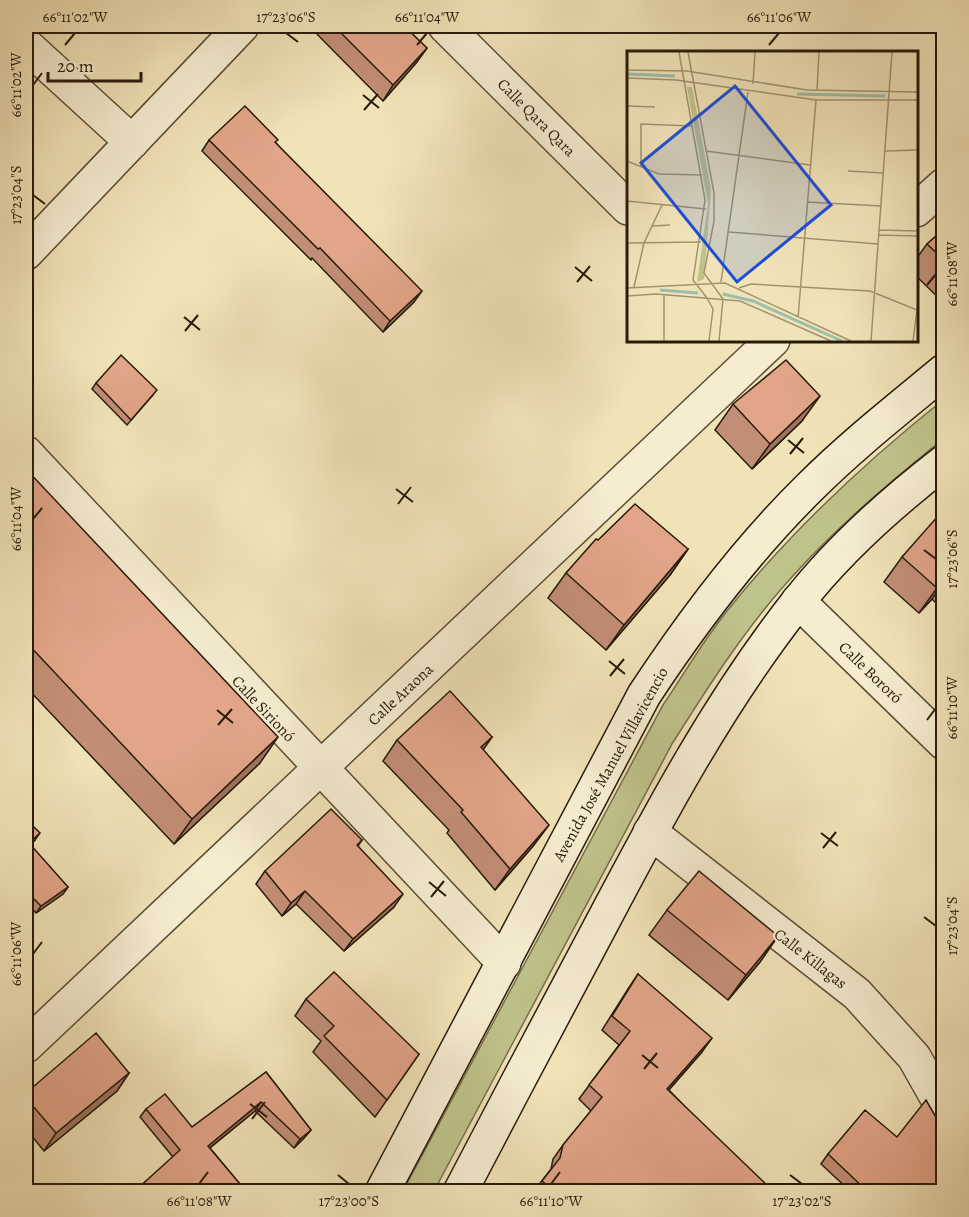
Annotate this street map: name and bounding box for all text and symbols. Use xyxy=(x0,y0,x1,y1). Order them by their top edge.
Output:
text: 66°11'02"W xyxy=(43,7,107,27)
text: 17°23'06"S xyxy=(256,7,316,27)
text: 66°11'04"W xyxy=(395,7,459,27)
text: 66°11'06"W xyxy=(747,7,811,27)
scale bar xyxy=(48,45,141,83)
inset map xyxy=(627,51,918,342)
text: 66°11'02"W xyxy=(6,53,26,117)
text: 20 m xyxy=(57,54,94,78)
street label: Calle Qara Qara xyxy=(492,74,581,162)
text: 17°23'04"S xyxy=(6,165,26,225)
text: 66°11'08"W xyxy=(942,241,962,307)
text: 66°11'04"W xyxy=(6,487,26,551)
text: 17°23'06"S xyxy=(942,529,962,589)
street label: Calle Bororó xyxy=(834,637,907,709)
street label: Calle Araona xyxy=(363,658,439,731)
street label: Avenida José Manuel Villavicencio xyxy=(548,663,674,867)
street label: Calle Sirionó xyxy=(227,671,300,747)
text: 66°11'10"W xyxy=(942,677,962,739)
text: 17°23'04"S xyxy=(942,896,962,956)
text: 66°11'06"W xyxy=(6,922,26,986)
street label: Calle Killagas xyxy=(769,923,851,994)
text: 66°11'08"W xyxy=(166,1191,232,1211)
text: 17°23'00"S xyxy=(319,1191,379,1211)
text: 66°11'10"W xyxy=(520,1191,582,1211)
text: 17°23'02"S xyxy=(772,1191,832,1211)

